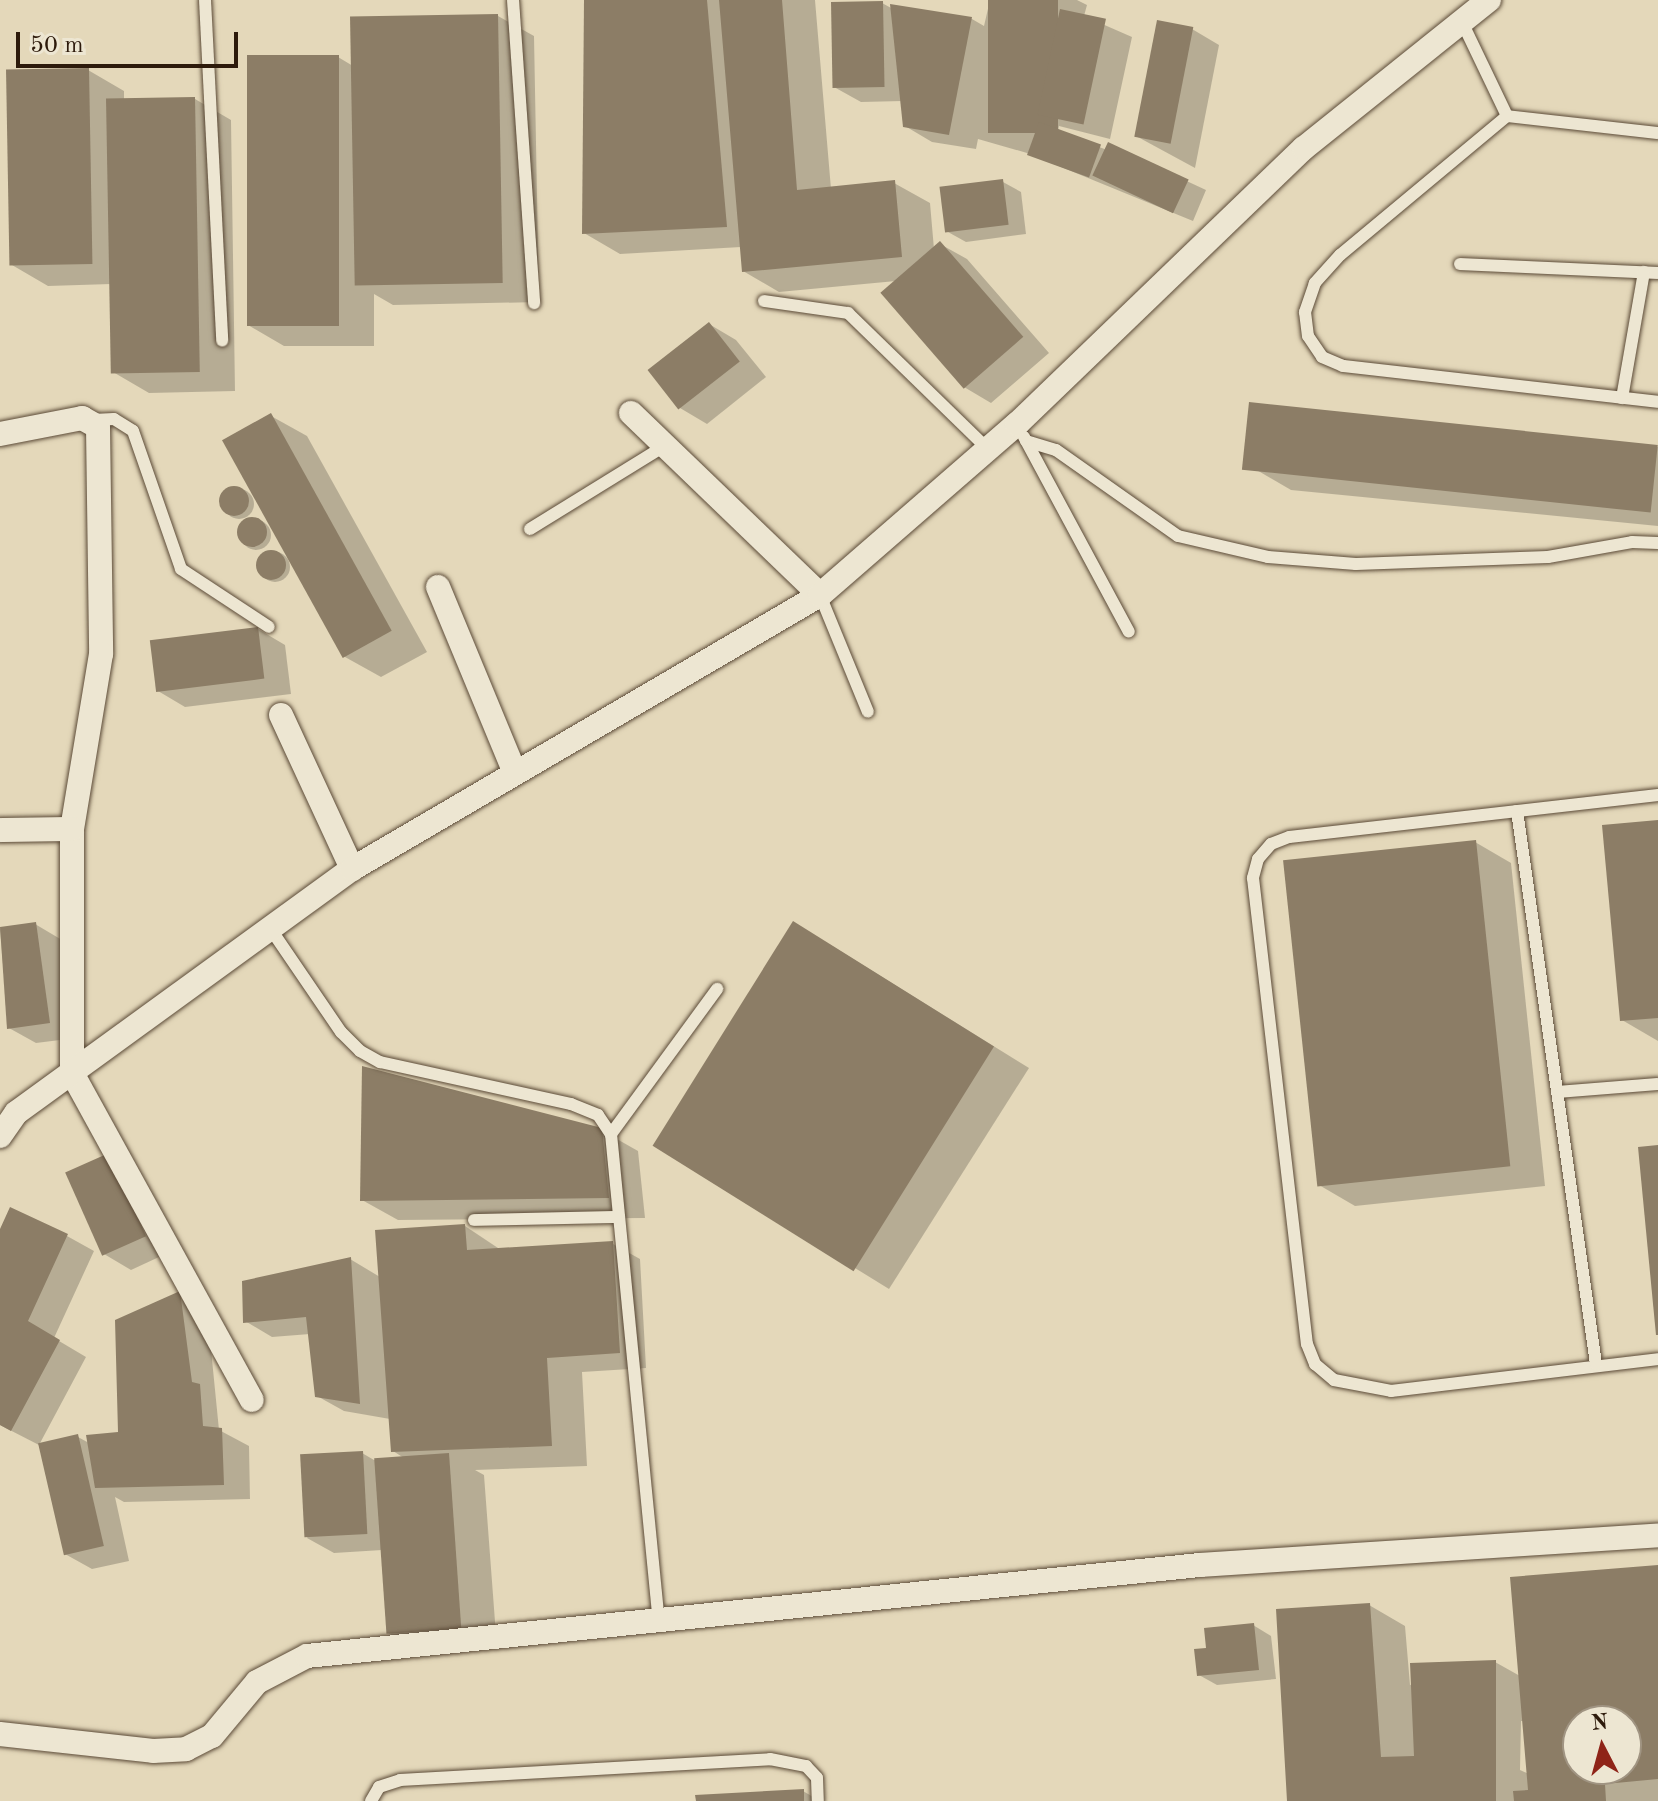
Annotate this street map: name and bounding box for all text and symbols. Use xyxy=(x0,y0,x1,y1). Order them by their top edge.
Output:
scale bar xyxy=(20,16,242,66)
text: 50 m xyxy=(30,34,84,58)
north arrow xyxy=(1562,1705,1642,1785)
text: N xyxy=(1590,1711,1609,1735)

